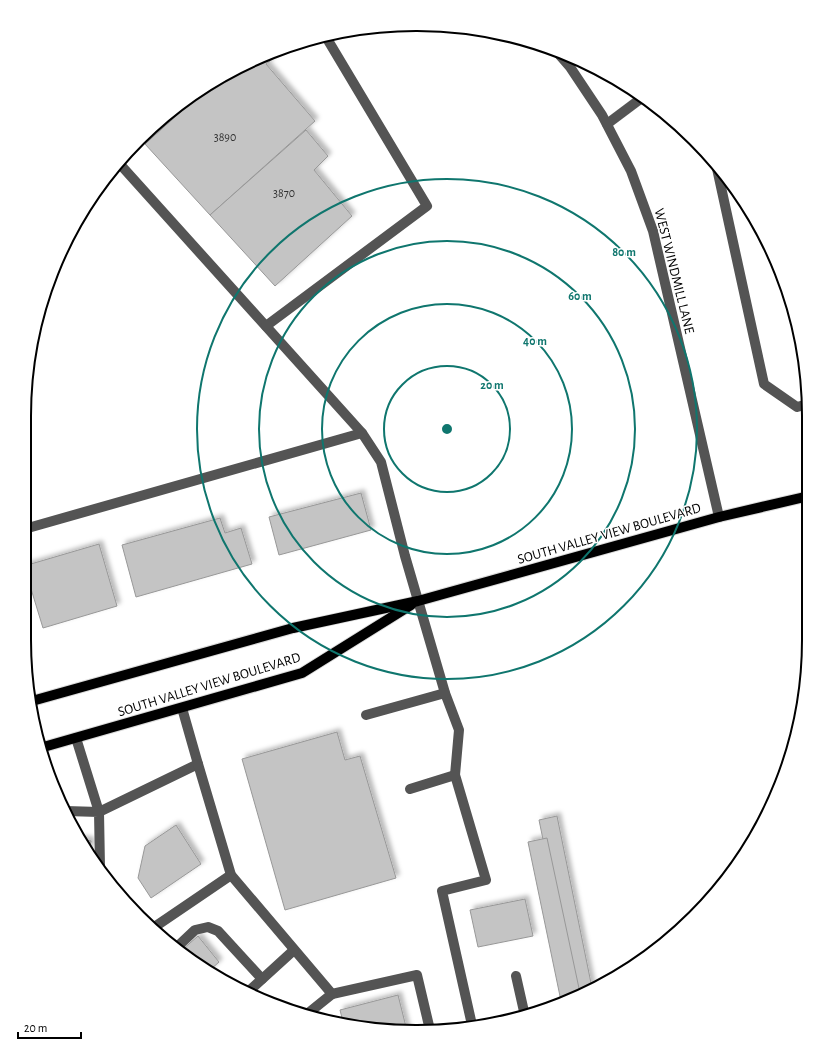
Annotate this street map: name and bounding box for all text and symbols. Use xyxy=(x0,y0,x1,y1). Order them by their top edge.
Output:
house number: 3890 xyxy=(214,131,236,143)
house number: 3870 xyxy=(273,187,295,199)
street label: WEST WINDMILL LANE xyxy=(652,207,696,336)
text: 80 m xyxy=(612,246,636,258)
text: 60 m xyxy=(568,290,592,302)
text: 40 m xyxy=(523,335,547,347)
text: 20 m xyxy=(480,379,504,391)
centre of rings xyxy=(440,422,454,436)
street label: SOUTH VALLEY VIEW BOULEVARD xyxy=(516,501,703,567)
street label: SOUTH VALLEY VIEW BOULEVARD xyxy=(116,650,302,719)
scale bar xyxy=(18,1014,81,1040)
text: 20 m xyxy=(24,1022,47,1034)

